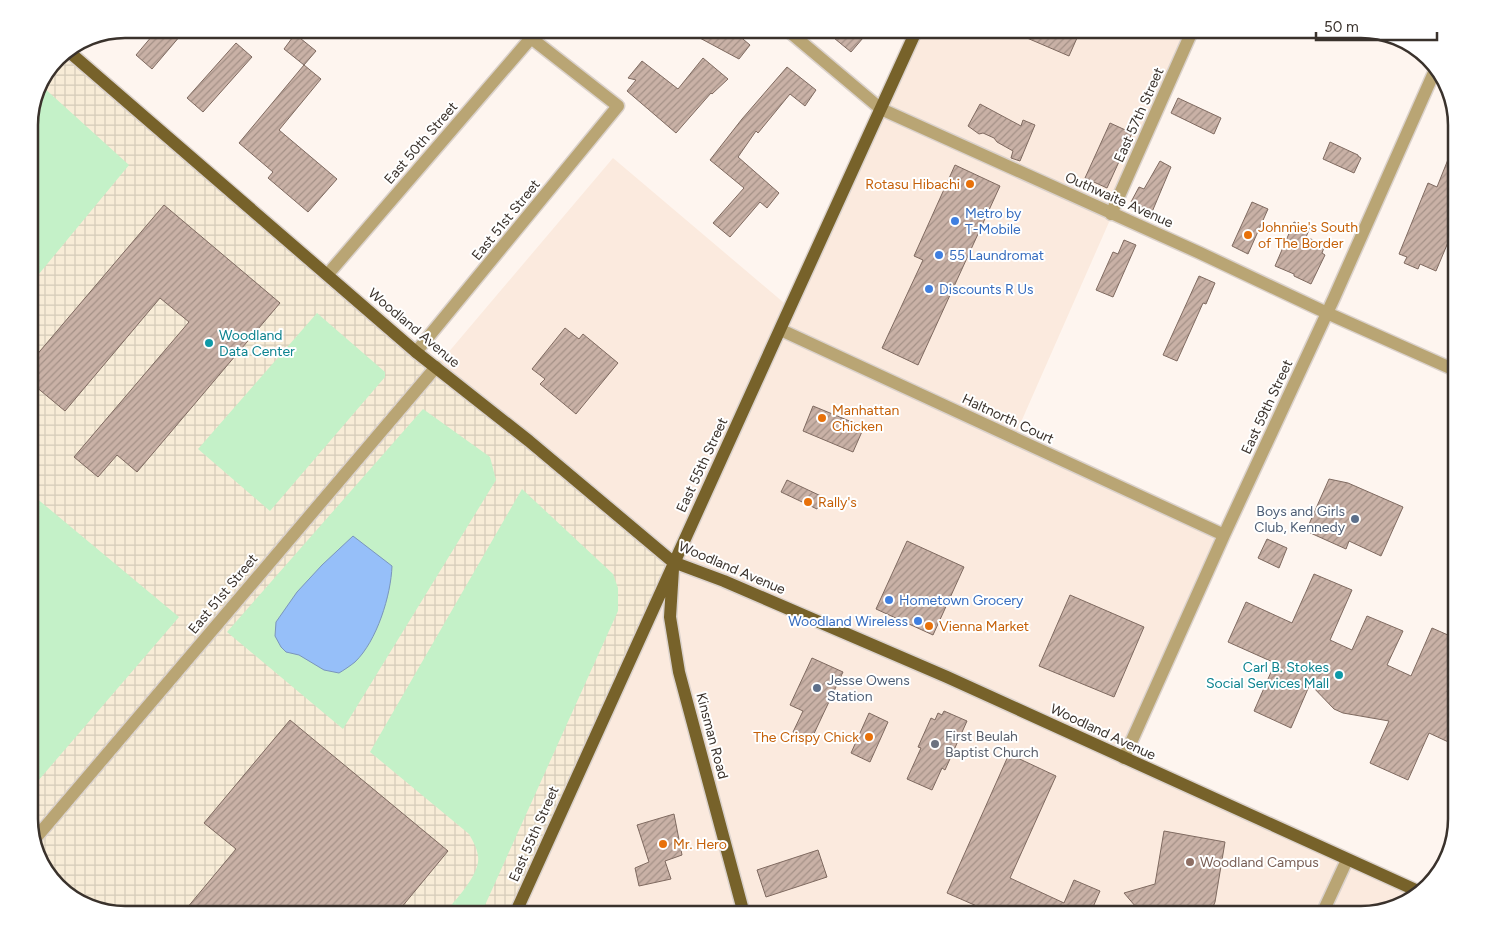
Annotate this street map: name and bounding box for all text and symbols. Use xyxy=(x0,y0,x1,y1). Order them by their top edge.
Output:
scale bar xyxy=(1316,10,1437,42)
text: 50 m xyxy=(1324,18,1359,36)
street label: East 57th Street xyxy=(1110,65,1168,165)
street label: East 50th Street xyxy=(381,98,461,188)
street label: Outhwaite Avenue xyxy=(1062,169,1176,232)
street label: East 51st Street xyxy=(468,176,544,264)
place label: Rotasu Hibachi xyxy=(865,176,960,193)
marker: Rotasu Hibachi xyxy=(964,178,976,190)
place label: Metro by T-Mobile xyxy=(965,205,1022,238)
marker: Metro by T-Mobile xyxy=(949,215,961,227)
place label: Johnnie's South of The Border xyxy=(1258,219,1358,252)
marker: Johnnie's South of The Border xyxy=(1242,229,1254,241)
place label: 55 Laundromat xyxy=(949,247,1044,264)
marker: 55 Laundromat xyxy=(933,249,945,261)
place label: Discounts R Us xyxy=(939,281,1034,298)
marker: Discounts R Us xyxy=(923,283,935,295)
street label: Woodland Avenue xyxy=(365,285,464,371)
place label: Woodland Data Center xyxy=(219,327,295,360)
marker: Woodland Data Center xyxy=(203,337,215,349)
street label: East 59th Street xyxy=(1238,357,1296,457)
street label: Haltnorth Court xyxy=(959,390,1057,448)
place label: Manhattan Chicken xyxy=(832,402,899,435)
marker: Manhattan Chicken xyxy=(816,412,828,424)
street label: East 55th Street xyxy=(673,415,731,515)
place label: Rally's xyxy=(818,494,857,511)
marker: Rally's xyxy=(802,496,814,508)
place label: Boys and Girls Club, Kennedy xyxy=(1254,503,1346,536)
marker: Boys and Girls Club, Kennedy xyxy=(1349,513,1361,525)
street label: Woodland Avenue xyxy=(676,538,788,598)
street label: East 51st Street xyxy=(185,551,261,637)
place label: Hometown Grocery xyxy=(899,592,1024,609)
marker: Hometown Grocery xyxy=(883,594,895,606)
place label: Woodland Wireless xyxy=(788,613,908,630)
marker: Woodland Wireless xyxy=(912,615,924,627)
place label: Vienna Market xyxy=(939,618,1029,635)
marker: Vienna Market xyxy=(923,620,935,632)
place label: Carl B. Stokes Social Services Mall xyxy=(1206,659,1329,692)
marker: Carl B. Stokes Social Services Mall xyxy=(1333,669,1345,681)
place label: Jesse Owens Station xyxy=(827,672,910,705)
marker: Jesse Owens Station xyxy=(811,682,823,694)
street label: Kinsman Road xyxy=(692,691,732,781)
street label: Woodland Avenue xyxy=(1048,700,1159,764)
place label: First Beulah Baptist Church xyxy=(945,728,1039,761)
place label: The Crispy Chick xyxy=(753,729,859,746)
marker: The Crispy Chick xyxy=(863,731,875,743)
marker: First Beulah Baptist Church xyxy=(929,738,941,750)
street label: East 55th Street xyxy=(505,784,563,884)
place label: Mr. Hero xyxy=(673,836,727,853)
marker: Mr. Hero xyxy=(657,838,669,850)
place label: Woodland Campus xyxy=(1200,854,1319,871)
marker: Woodland Campus xyxy=(1184,856,1196,868)

